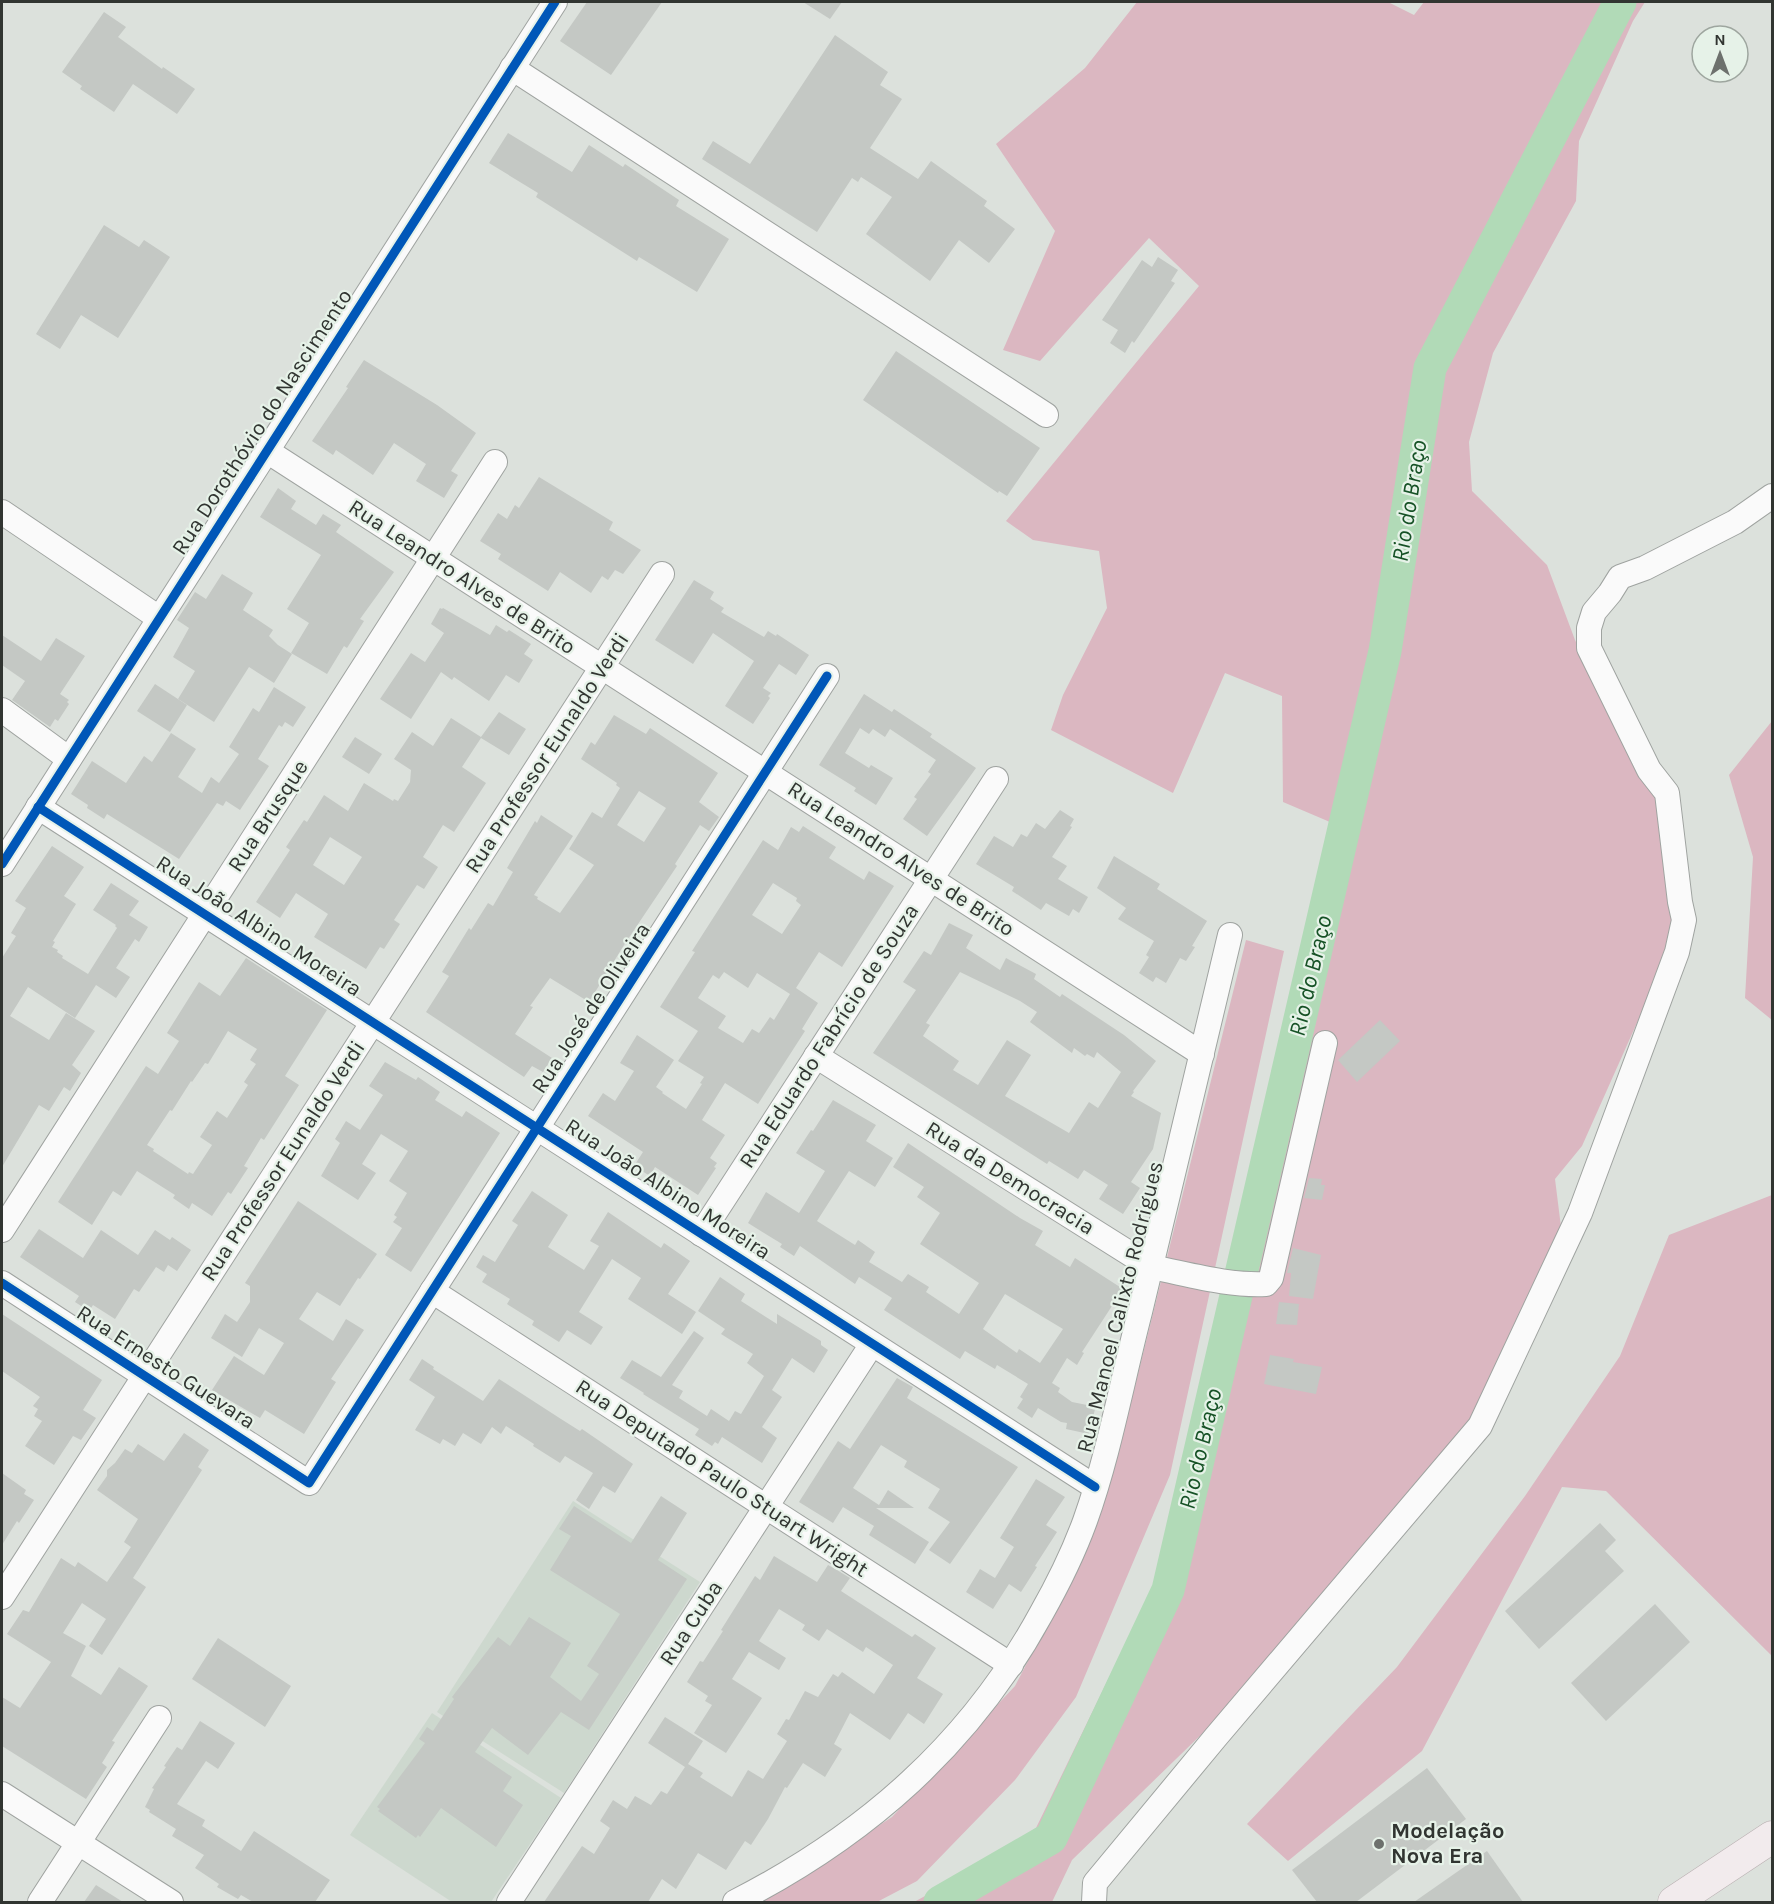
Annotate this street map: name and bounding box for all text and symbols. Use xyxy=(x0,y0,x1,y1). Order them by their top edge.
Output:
north arrow xyxy=(1690,24,1750,84)
text: N xyxy=(1714,30,1726,49)
street label: Rua Dorothóvio do Nascimento xyxy=(166,284,358,560)
water label: Rio do Braço xyxy=(1386,438,1432,564)
street label: Rua Leandro Alves de Brito xyxy=(344,494,580,660)
street label: Rua Professor Eunaldo Verdi xyxy=(459,628,635,878)
street label: Rua Brusque xyxy=(222,755,314,877)
street label: Rua Leandro Alves de Brito xyxy=(783,776,1019,942)
street label: Rua João Albino Moreira xyxy=(151,850,367,1002)
street label: Rua Eduardo Fabrício de Souza xyxy=(734,899,924,1173)
water label: Rio do Braço xyxy=(1283,913,1338,1039)
street label: Rua José de Oliveira xyxy=(526,918,656,1098)
street label: Rua Professor Eunaldo Verdi xyxy=(195,1036,371,1286)
street label: Rua João Albino Moreira xyxy=(560,1113,776,1265)
street label: Rua da Democracia xyxy=(921,1115,1099,1241)
street label: Rua Manoel Calixto Rodrigues xyxy=(1071,1159,1169,1455)
street label: Rua Ernesto Guevara xyxy=(72,1299,260,1435)
street label: Rua Deputado Paulo Stuart Wright xyxy=(571,1373,873,1583)
water label: Rio do Braço xyxy=(1173,1386,1228,1512)
street label: Rua Cuba xyxy=(654,1576,728,1670)
place label: Modelação Nova Era xyxy=(1391,1818,1504,1869)
marker: Modelação Nova Era xyxy=(1372,1837,1386,1851)

